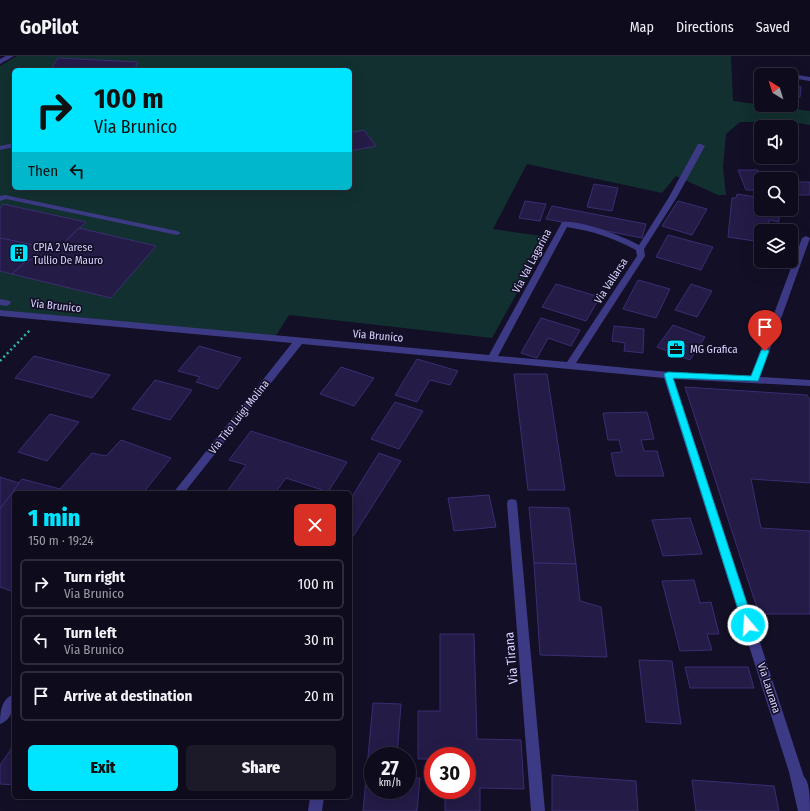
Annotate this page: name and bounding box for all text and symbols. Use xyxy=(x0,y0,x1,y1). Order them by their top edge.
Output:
text: GoPilot xyxy=(20,16,79,39)
text: Map xyxy=(630,19,654,36)
text: Directions xyxy=(676,19,734,36)
text: Saved xyxy=(756,19,790,36)
north arrow xyxy=(754,68,798,112)
map controls xyxy=(754,68,798,268)
text: 100 m xyxy=(94,82,164,115)
icon: right xyxy=(28,84,80,136)
text: Via Brunico xyxy=(94,116,177,138)
button: sound xyxy=(754,120,798,164)
icon: left xyxy=(66,160,88,182)
text: Then xyxy=(28,162,58,180)
button: search xyxy=(754,172,798,216)
button: layers xyxy=(754,224,798,268)
street label: Via Val Lagarina xyxy=(510,227,554,295)
place label: CPIA 2 Varese Tullio De Mauro xyxy=(33,241,103,267)
building icon: CPIA 2 Varese Tullio De Mauro xyxy=(8,242,30,264)
street label: Via Vallarsa xyxy=(591,256,631,306)
street label: Via Brunico xyxy=(30,297,82,315)
pin xyxy=(748,310,782,351)
icon: arrive xyxy=(754,316,776,338)
street label: Via Brunico xyxy=(352,327,404,345)
office icon: MG Grafica xyxy=(665,338,687,360)
place label: MG Grafica xyxy=(690,343,738,356)
street label: Via Tito Luigi Molina xyxy=(206,377,272,457)
text: 1 min xyxy=(28,504,80,532)
button: close xyxy=(294,504,336,546)
text: 150 m · 19:24 xyxy=(28,533,94,548)
text: Turn right xyxy=(64,568,125,586)
icon: right xyxy=(30,573,52,595)
text: 100 m xyxy=(297,575,334,593)
text: Via Brunico xyxy=(64,586,124,601)
position arrow xyxy=(727,604,769,646)
text: Turn left xyxy=(64,624,117,642)
icon: left xyxy=(30,629,52,651)
text: 30 m xyxy=(304,631,334,649)
street label: Via Tirana xyxy=(501,631,521,685)
text: Via Brunico xyxy=(64,642,124,657)
street label: Via Laurana xyxy=(755,661,783,715)
icon: arrive xyxy=(30,685,52,707)
text: Arrive at destination xyxy=(64,687,192,705)
text: 20 m xyxy=(305,687,334,705)
button: Exit xyxy=(28,745,178,791)
button: Share xyxy=(186,745,336,791)
speed limit sign: 30 xyxy=(424,747,476,799)
text: 27 xyxy=(381,756,399,780)
text: km/h xyxy=(379,777,401,789)

